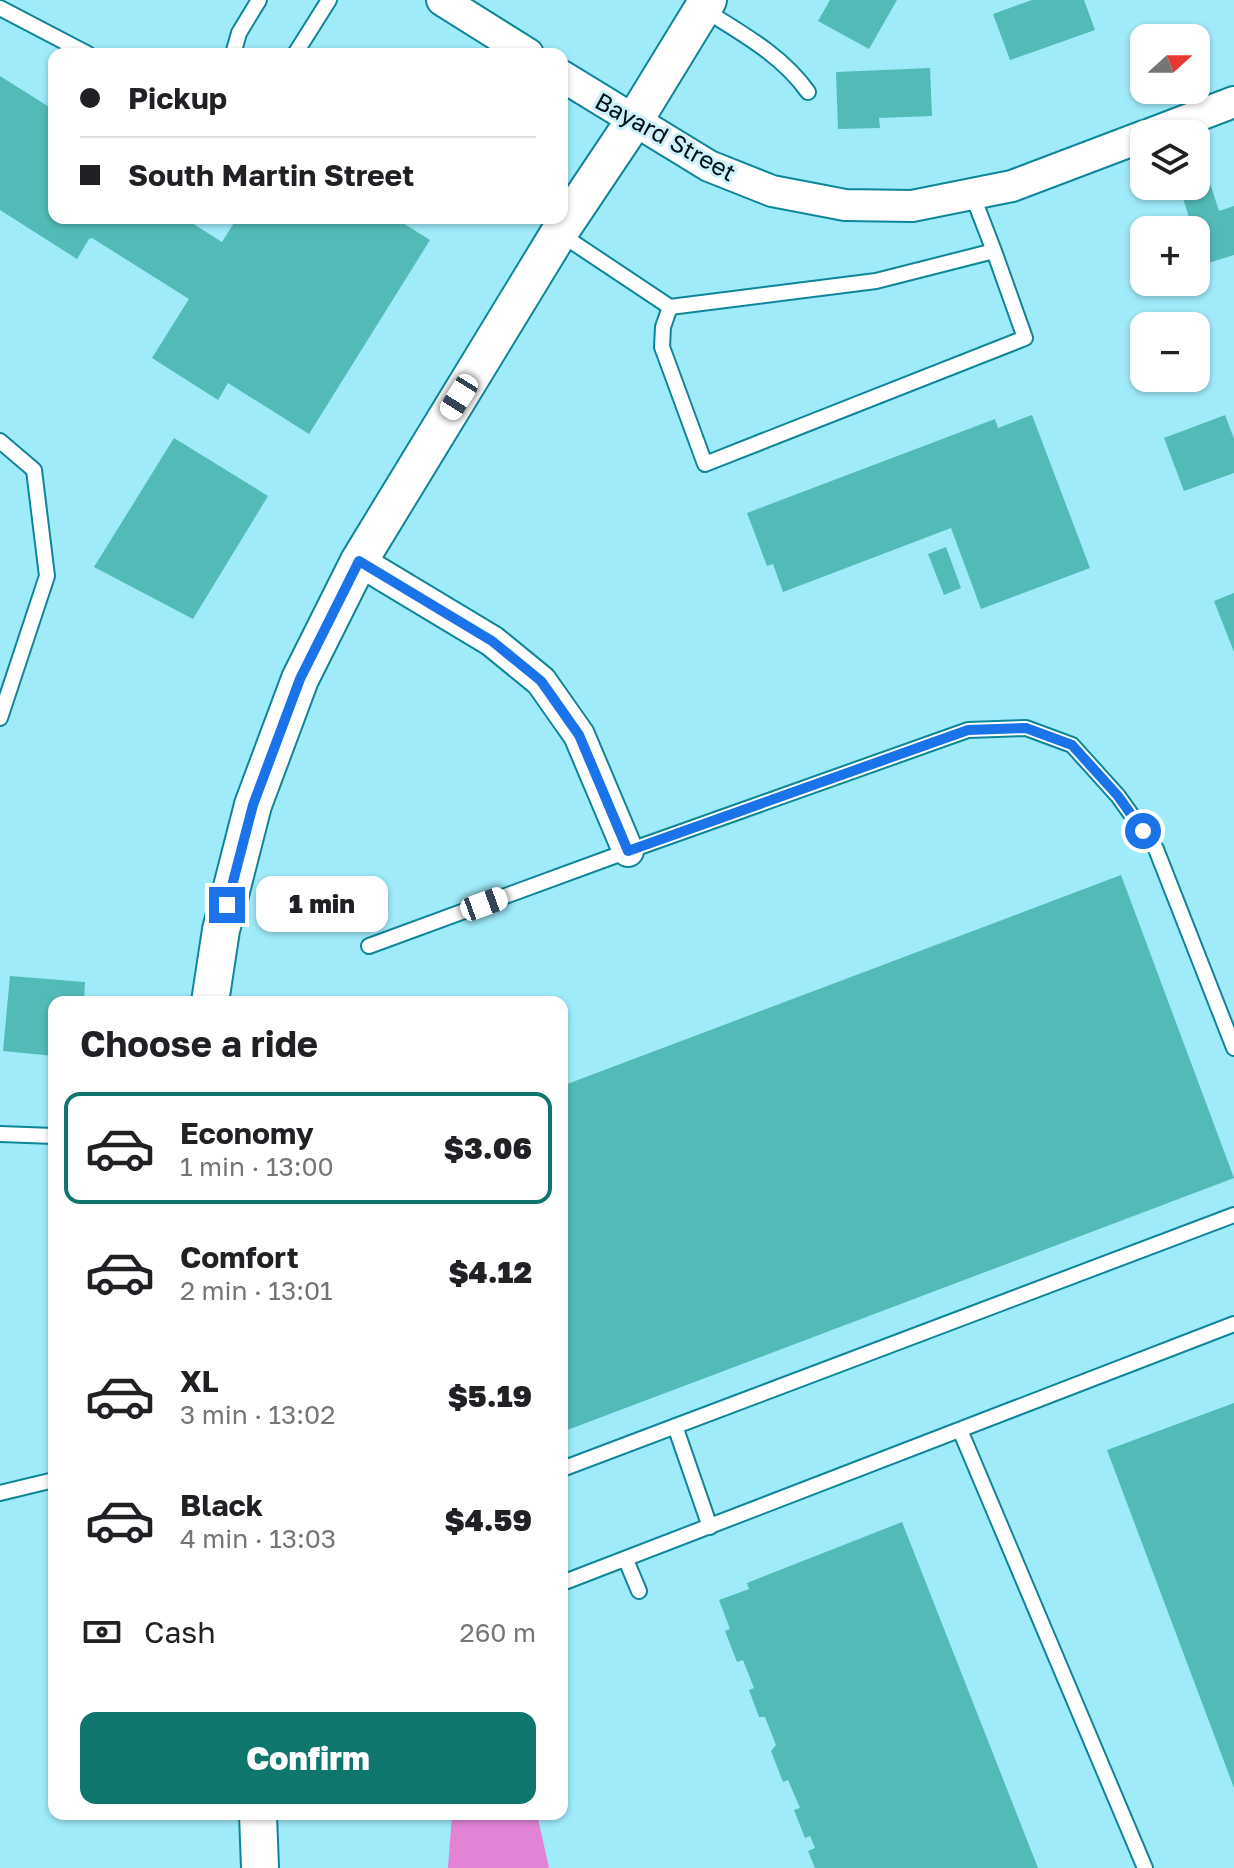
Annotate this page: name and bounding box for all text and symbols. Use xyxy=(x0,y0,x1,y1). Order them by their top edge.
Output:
north arrow xyxy=(1130,24,1210,104)
map controls xyxy=(1130,24,1210,392)
text: Pickup xyxy=(128,80,227,116)
street label: Bayard Street xyxy=(591,85,741,187)
button: layers xyxy=(1130,120,1210,200)
text: South Martin Street xyxy=(128,157,414,193)
button: + xyxy=(1130,216,1210,296)
button: − xyxy=(1130,312,1210,392)
car xyxy=(436,370,482,424)
route start xyxy=(1125,813,1161,849)
callout: 1 min xyxy=(255,877,387,933)
car xyxy=(457,885,511,923)
route end xyxy=(209,887,245,923)
text: 1 min xyxy=(289,888,355,919)
text: Choose a ride xyxy=(80,1022,318,1065)
icon: car xyxy=(84,1112,156,1184)
text: Economy xyxy=(180,1115,314,1151)
text: $3.06 xyxy=(444,1130,532,1166)
text: 1 min · 13:00 xyxy=(180,1151,334,1182)
icon: car xyxy=(84,1236,156,1308)
text: Comfort xyxy=(180,1239,299,1275)
text: $4.12 xyxy=(449,1254,532,1290)
text: 2 min · 13:01 xyxy=(180,1275,333,1306)
icon: car xyxy=(84,1360,156,1432)
text: XL xyxy=(180,1363,219,1399)
text: $5.19 xyxy=(448,1378,532,1414)
text: 3 min · 13:02 xyxy=(180,1399,335,1430)
icon: car xyxy=(84,1484,156,1556)
text: Black xyxy=(180,1487,263,1523)
text: $4.59 xyxy=(445,1502,532,1538)
text: 4 min · 13:03 xyxy=(180,1523,336,1554)
icon: cash xyxy=(80,1610,124,1654)
text: Cash xyxy=(144,1614,216,1650)
text: 260 m xyxy=(460,1617,536,1648)
button: Confirm xyxy=(80,1712,536,1804)

